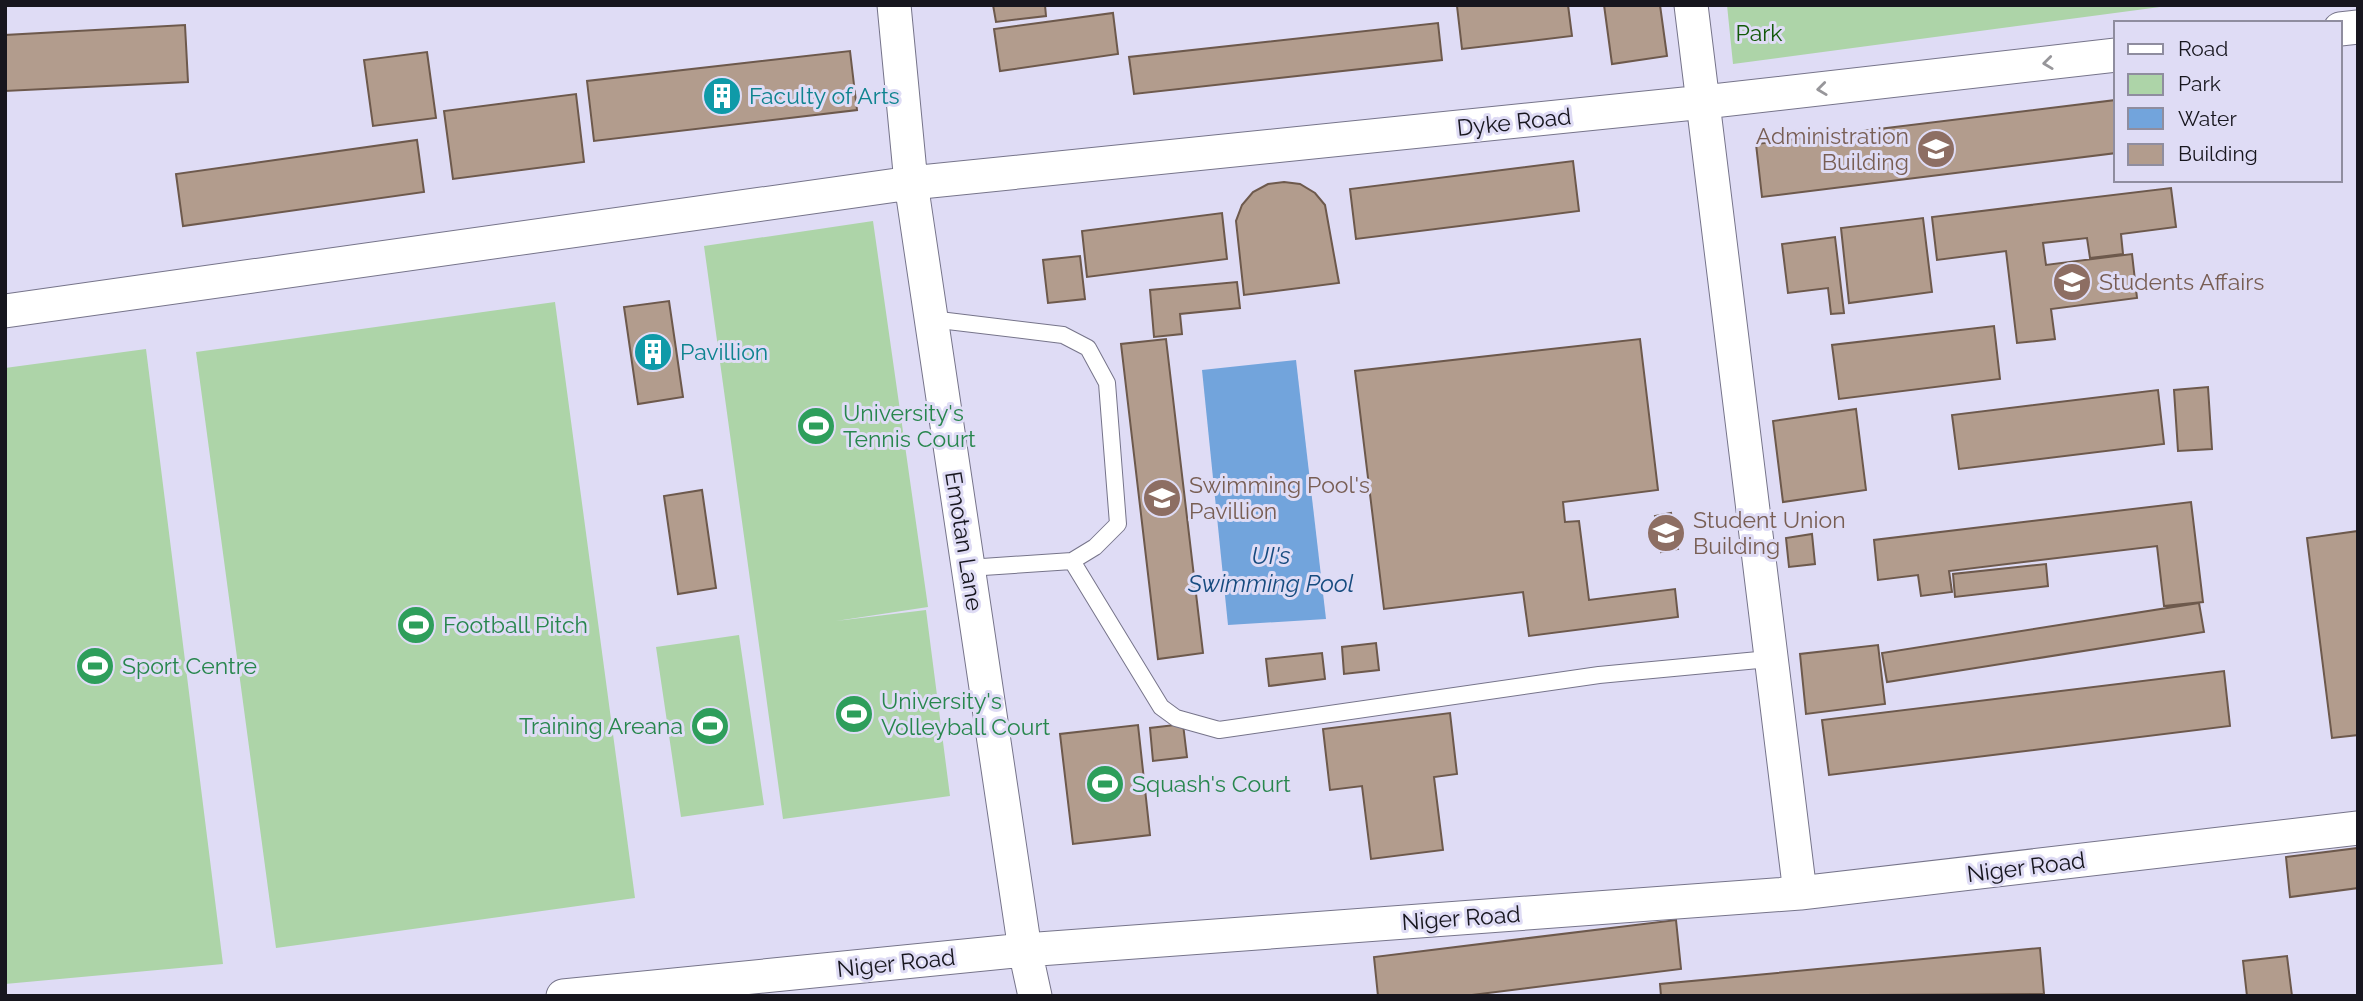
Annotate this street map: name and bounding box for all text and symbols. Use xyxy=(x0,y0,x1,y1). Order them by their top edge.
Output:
park label: Park xyxy=(1736,19,1782,46)
legend xyxy=(2114,21,2342,182)
text: Road xyxy=(2178,36,2228,61)
one-way arrow xyxy=(2043,55,2054,70)
text: Park xyxy=(2178,71,2221,96)
building icon: Faculty of Arts xyxy=(701,75,743,117)
one-way arrow xyxy=(1817,81,1828,96)
place label: Faculty of Arts xyxy=(749,82,900,109)
street label: Dyke Road xyxy=(1455,102,1573,141)
text: Water xyxy=(2178,106,2237,131)
place label: Administration Building xyxy=(1756,122,1909,175)
school or university icon: Administration Building xyxy=(1915,128,1957,170)
text: Building xyxy=(2178,141,2258,166)
school or university icon: Students Affairs xyxy=(2051,261,2093,303)
place label: Students Affairs xyxy=(2099,268,2264,295)
building icon: Pavillion xyxy=(632,331,674,373)
place label: Pavillion xyxy=(680,338,768,365)
place label: University's Tennis Court xyxy=(843,399,976,452)
sports icon: University's Tennis Court xyxy=(795,405,837,447)
street label: Emotan Lane xyxy=(940,469,989,613)
place label: Swimming Pool's Pavillion xyxy=(1189,471,1370,524)
school or university icon: Swimming Pool's Pavillion xyxy=(1141,477,1183,519)
place label: Student Union Building xyxy=(1693,506,1846,559)
school or university icon: Student Union Building xyxy=(1645,512,1687,554)
water label: UI's Swimming Pool xyxy=(1187,541,1354,598)
sports icon: Football Pitch xyxy=(395,604,437,646)
place label: Football Pitch xyxy=(443,611,588,638)
sports icon: Sport Centre xyxy=(74,645,116,687)
place label: Sport Centre xyxy=(122,652,257,679)
place label: University's Volleyball Court xyxy=(881,687,1051,740)
sports icon: University's Volleyball Court xyxy=(833,693,875,735)
sports icon: Training Areana xyxy=(689,705,731,747)
place label: Training Areana xyxy=(519,712,683,739)
sports icon: Squash's Court xyxy=(1084,763,1126,805)
place label: Squash's Court xyxy=(1132,770,1291,797)
street label: Niger Road xyxy=(1965,846,2087,887)
street label: Niger Road xyxy=(1401,900,1521,935)
street label: Niger Road xyxy=(835,943,957,982)

